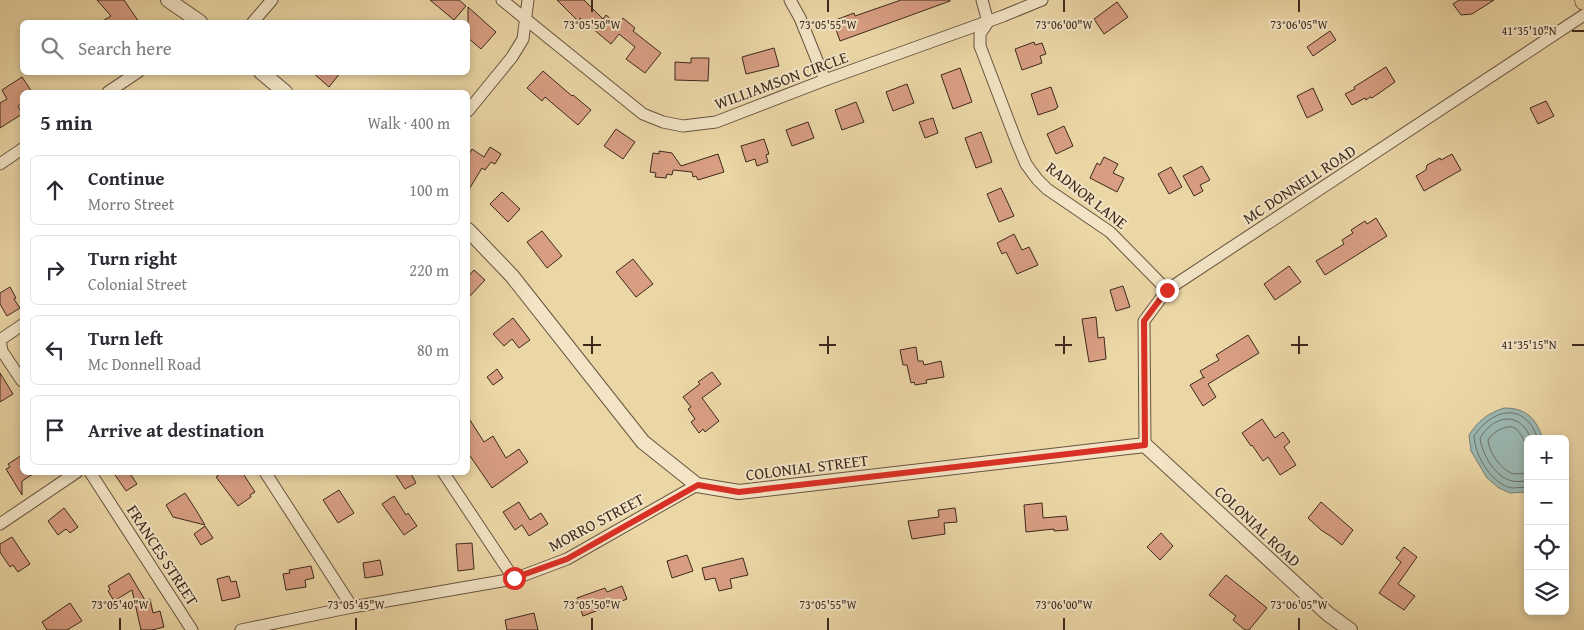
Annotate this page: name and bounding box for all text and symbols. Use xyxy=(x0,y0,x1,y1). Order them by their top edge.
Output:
text: 73°05'50"W xyxy=(563,16,622,33)
text: 73°05'55"W xyxy=(799,16,858,33)
text: 73°06'00"W xyxy=(1035,16,1094,33)
text: 73°06'05"W xyxy=(1270,16,1329,33)
search box xyxy=(20,20,470,75)
text: 41°35'10"N xyxy=(1501,22,1557,39)
icon: search xyxy=(38,34,66,62)
text: Search here xyxy=(78,34,172,62)
street label: WILLIAMSON CIRCLE xyxy=(711,45,851,115)
text: 5 min xyxy=(40,107,92,138)
text: Walk · 400 m xyxy=(367,111,450,135)
street label: MC DONNELL ROAD xyxy=(1238,138,1361,230)
street label: RADNOR LANE xyxy=(1041,155,1133,235)
text: Continue xyxy=(88,164,165,192)
icon: ahead xyxy=(41,176,69,204)
text: 100 m xyxy=(409,178,449,202)
text: Morro Street xyxy=(88,192,174,216)
text: Turn right xyxy=(88,244,177,272)
icon: right xyxy=(41,256,69,284)
text: 220 m xyxy=(409,258,449,282)
text: Colonial Street xyxy=(88,272,187,296)
route end xyxy=(1156,279,1179,302)
text: Turn left xyxy=(88,324,163,352)
icon: left xyxy=(41,336,69,364)
text: 41°35'15"N xyxy=(1501,336,1557,353)
text: 80 m xyxy=(417,338,449,362)
text: Mc Donnell Road xyxy=(88,352,201,376)
icon: arrive xyxy=(41,416,69,444)
text: Arrive at destination xyxy=(88,416,264,444)
map controls xyxy=(1524,435,1569,615)
button: + xyxy=(1524,435,1569,480)
street label: COLONIAL STREET xyxy=(744,448,870,486)
street label: COLONIAL ROAD xyxy=(1210,480,1307,573)
button: − xyxy=(1524,480,1569,525)
street label: MORRO STREET xyxy=(544,487,648,557)
street label: FRANCES STREET xyxy=(121,500,205,610)
button: locate xyxy=(1524,525,1569,570)
route start xyxy=(503,567,526,590)
button: layers xyxy=(1524,570,1569,615)
text: 73°05'40"W xyxy=(91,596,150,613)
text: 73°05'45"W xyxy=(327,596,386,613)
text: 73°05'50"W xyxy=(563,596,622,613)
text: 73°05'55"W xyxy=(799,596,858,613)
text: 73°06'00"W xyxy=(1035,596,1094,613)
text: 73°06'05"W xyxy=(1270,596,1329,613)

